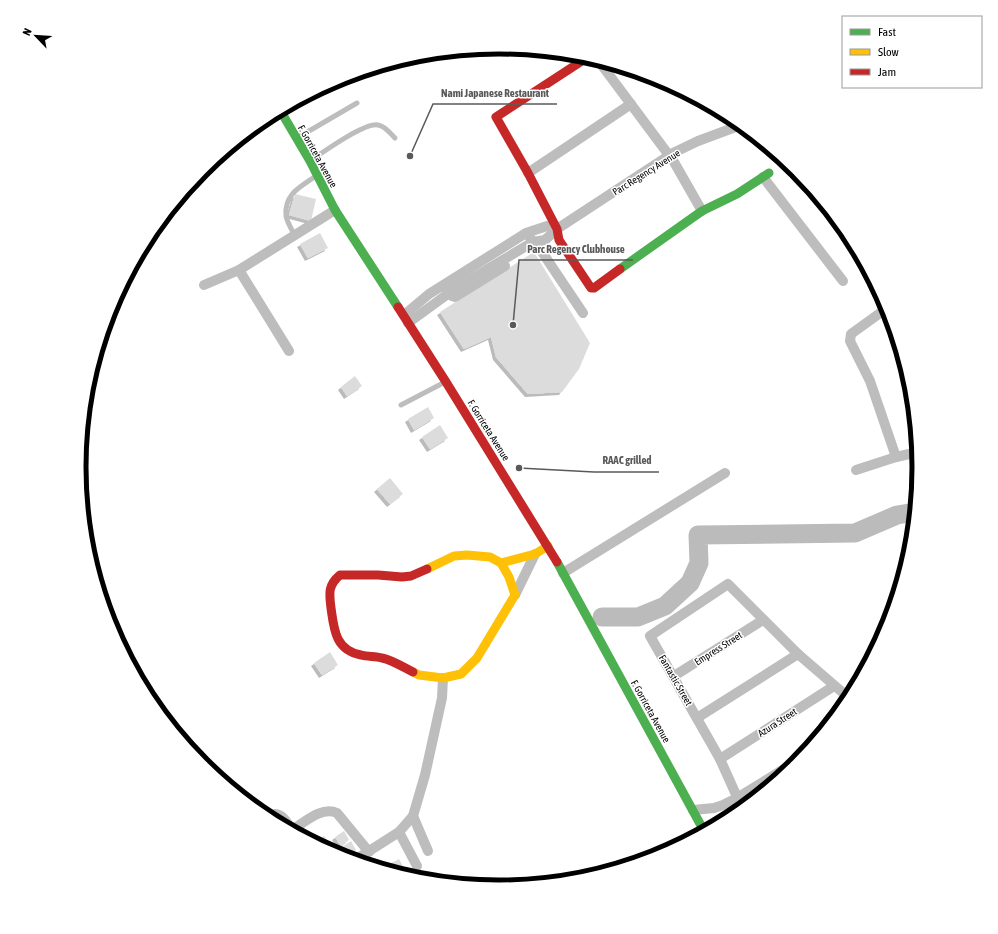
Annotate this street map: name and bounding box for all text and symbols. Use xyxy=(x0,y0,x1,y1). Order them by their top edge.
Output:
north arrow xyxy=(16,16,56,56)
legend xyxy=(842,16,982,88)
text: Fast xyxy=(878,25,896,39)
text: N xyxy=(20,26,34,37)
text: Slow xyxy=(878,45,899,59)
text: Jam xyxy=(878,65,896,79)
callout: Nami Japanese Restaurant xyxy=(433,81,557,104)
text: Nami Japanese Restaurant xyxy=(441,87,550,99)
street label: F. Gorriceta Avenue xyxy=(296,123,339,190)
street label: Parc Regency Avenue xyxy=(611,147,682,198)
callout: Parc Regency Clubhouse xyxy=(519,237,633,260)
text: Parc Regency Clubhouse xyxy=(527,243,625,255)
street label: F. Gorriceta Avenue xyxy=(465,398,512,463)
callout: RAAC grilled xyxy=(594,449,659,472)
text: RAAC grilled xyxy=(602,454,652,466)
street label: Empress Street xyxy=(692,629,744,667)
street label: Fantastic Street xyxy=(657,653,695,708)
street label: F. Gorriceta Avenue xyxy=(629,678,672,745)
street label: Azura Street xyxy=(756,706,799,739)

